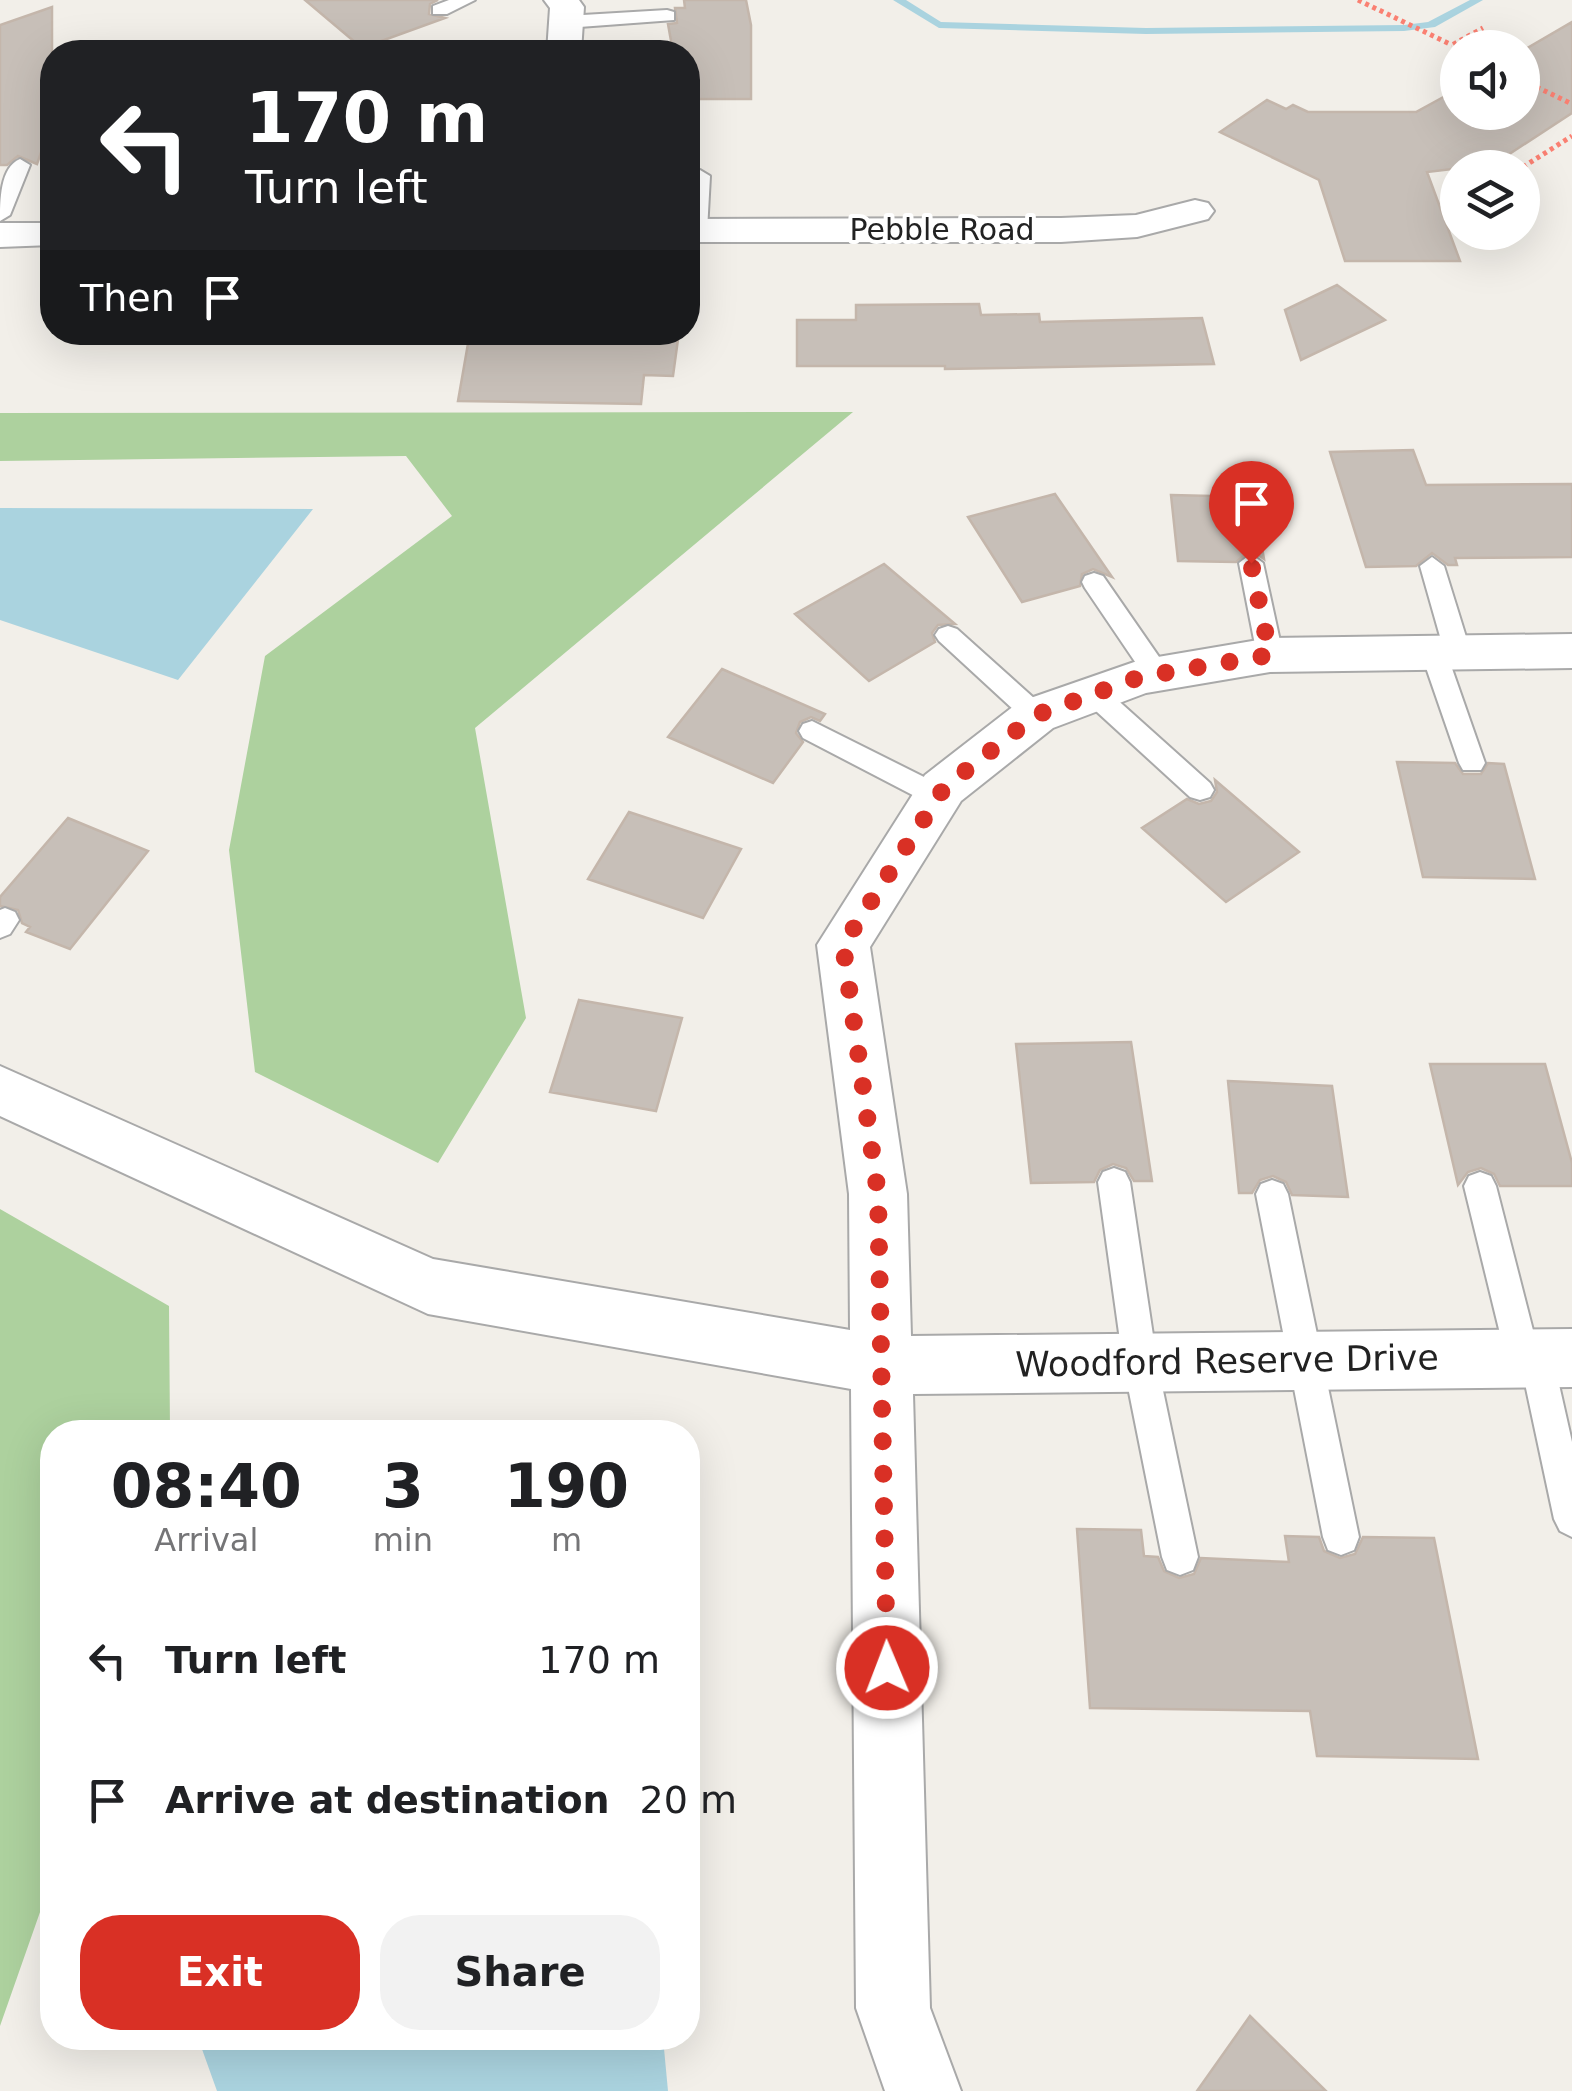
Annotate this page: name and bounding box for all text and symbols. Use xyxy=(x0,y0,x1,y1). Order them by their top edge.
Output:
map controls xyxy=(1440,30,1540,250)
button: sound xyxy=(1440,30,1540,130)
text: 170 m xyxy=(245,77,488,159)
icon: left xyxy=(80,80,210,210)
button: layers xyxy=(1440,150,1540,250)
text: Turn left xyxy=(245,161,428,214)
street label: Pebble Road xyxy=(849,212,1035,247)
icon: arrive xyxy=(195,270,250,325)
text: Then xyxy=(80,276,175,320)
pin xyxy=(1209,461,1294,564)
icon: arrive xyxy=(1224,476,1279,531)
street label: Woodford Reserve Drive xyxy=(1015,1337,1439,1385)
text: 08:40 xyxy=(111,1451,302,1521)
text: 3 xyxy=(382,1451,424,1521)
text: 190 xyxy=(504,1451,629,1521)
text: Arrival xyxy=(154,1521,258,1559)
text: min xyxy=(373,1521,433,1559)
text: m xyxy=(551,1521,582,1559)
position arrow xyxy=(835,1616,939,1720)
icon: left xyxy=(80,1633,135,1688)
text: Turn left xyxy=(165,1638,346,1682)
text: 170 m xyxy=(538,1638,660,1682)
icon: arrive xyxy=(80,1773,135,1828)
text: Arrive at destination xyxy=(165,1778,610,1822)
text: 20 m xyxy=(640,1778,737,1822)
button: Exit xyxy=(80,1915,360,2030)
button: Share xyxy=(380,1915,660,2030)

